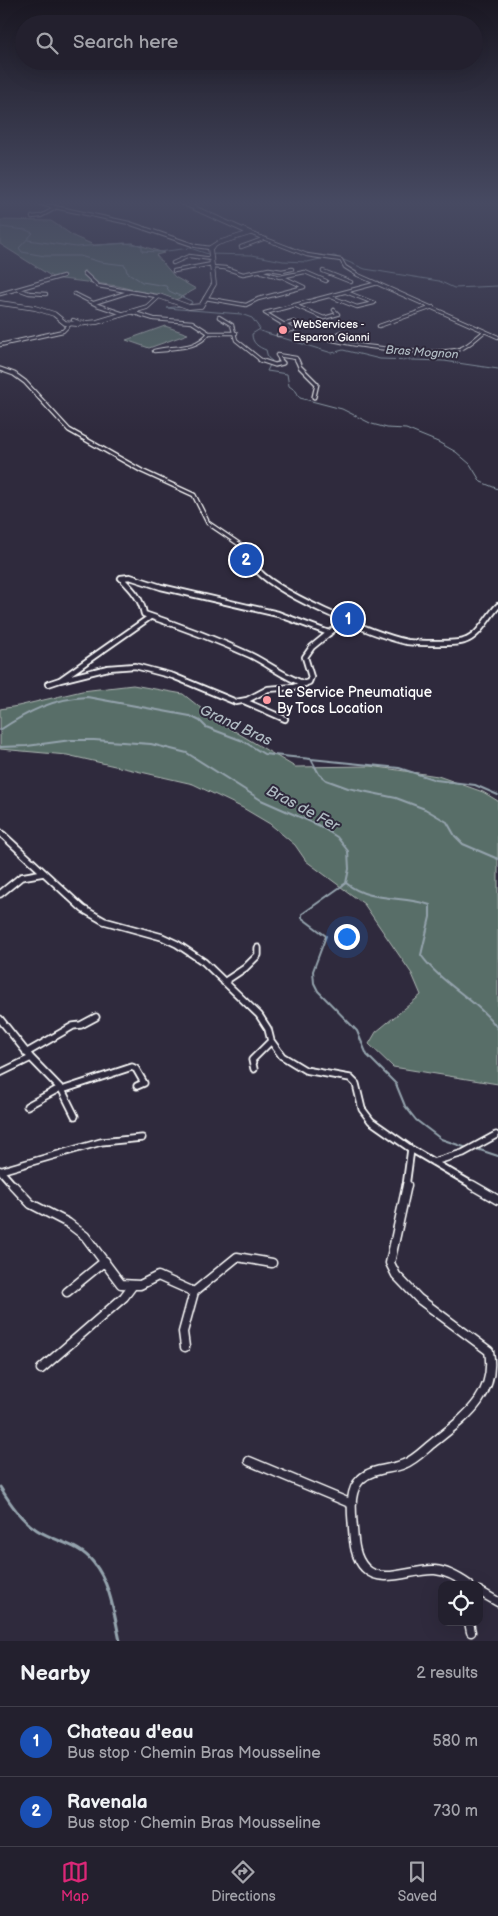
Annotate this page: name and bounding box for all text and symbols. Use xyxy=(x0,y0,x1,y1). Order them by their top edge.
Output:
search box xyxy=(15,15,483,70)
icon: search xyxy=(33,29,61,57)
text: Search here xyxy=(73,31,178,54)
place label: WebServices - Esparon Gianni xyxy=(293,318,370,344)
marker: WebServices - Esparon Gianni xyxy=(277,324,289,336)
water label: Bras Mognon xyxy=(385,342,459,363)
pin: 2 xyxy=(230,541,262,579)
pin: 1 xyxy=(332,600,364,638)
place label: Le Service Pneumatique By Tocs Location xyxy=(277,684,432,717)
marker: Le Service Pneumatique By Tocs Location xyxy=(261,694,273,706)
water label: Grand Bras xyxy=(197,701,275,751)
water label: Bras de Fer xyxy=(263,781,344,836)
your location xyxy=(334,924,360,950)
map controls xyxy=(438,1581,483,1626)
button: locate xyxy=(438,1581,483,1626)
text: Nearby xyxy=(20,1661,90,1686)
text: 2 results xyxy=(416,1664,478,1683)
text: Chateau d'eau xyxy=(67,1721,193,1744)
text: 1 xyxy=(33,1732,39,1751)
text: 580 m xyxy=(433,1732,478,1751)
text: Bus stop · Chemin Bras Mousseline xyxy=(67,1744,321,1763)
text: Ravenala xyxy=(67,1791,148,1814)
text: 2 xyxy=(31,1802,41,1821)
text: 730 m xyxy=(433,1802,478,1821)
text: Bus stop · Chemin Bras Mousseline xyxy=(67,1814,321,1833)
tab: Map xyxy=(61,1858,89,1905)
tab: Directions xyxy=(211,1858,276,1905)
tab: Saved xyxy=(398,1858,437,1905)

